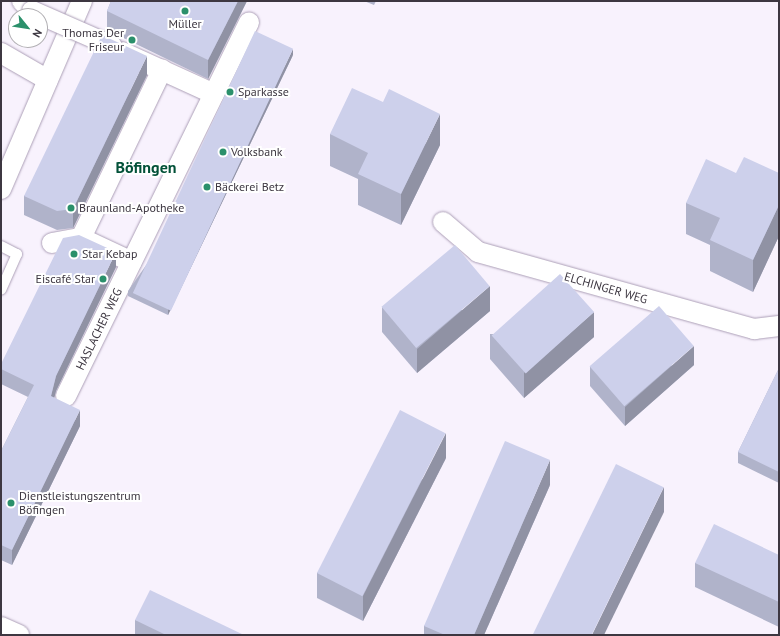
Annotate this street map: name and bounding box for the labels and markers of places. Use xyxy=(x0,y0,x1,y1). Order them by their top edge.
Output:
marker: Müller xyxy=(180,6,190,16)
place label: Müller xyxy=(168,17,202,31)
place label: Thomas Der Friseur xyxy=(62,26,124,54)
marker: Thomas Der Friseur xyxy=(127,35,137,45)
place label: Sparkasse xyxy=(238,85,289,99)
marker: Sparkasse xyxy=(225,87,235,97)
place label: Volksbank xyxy=(231,145,283,159)
marker: Volksbank xyxy=(218,147,228,157)
place label: Bäckerei Betz xyxy=(215,180,284,194)
marker: Bäckerei Betz xyxy=(202,182,212,192)
place label: Braunland-Apotheke xyxy=(79,201,184,215)
marker: Braunland-Apotheke xyxy=(66,203,76,213)
place label: Star Kebap xyxy=(82,247,137,261)
marker: Star Kebap xyxy=(69,249,79,259)
place label: Eiscafé Star xyxy=(35,272,95,286)
marker: Eiscafé Star xyxy=(98,274,108,284)
place label: Dienstleistungszentrum Böfingen xyxy=(19,489,140,517)
marker: Dienstleistungszentrum Böfingen xyxy=(6,498,16,508)

